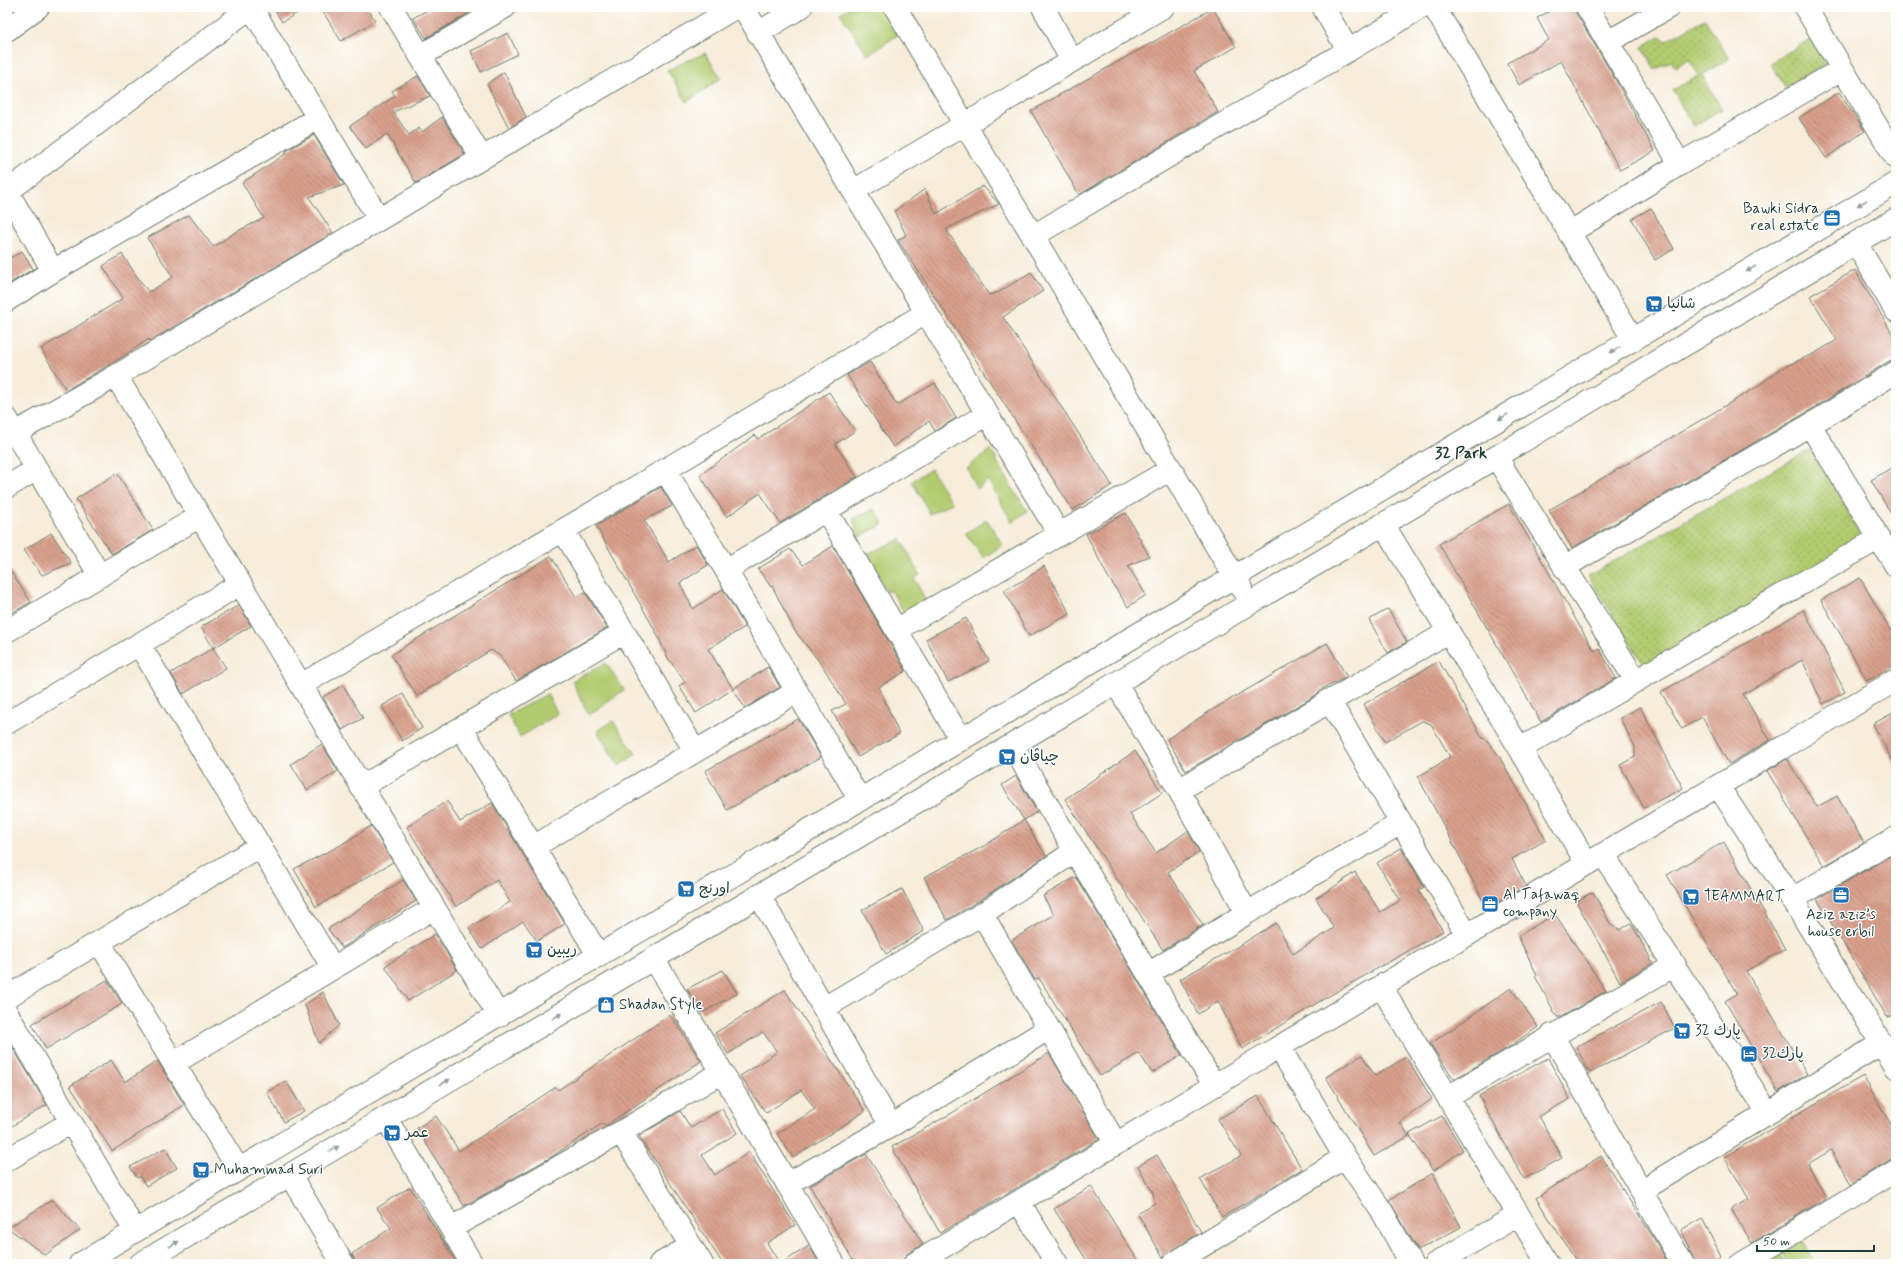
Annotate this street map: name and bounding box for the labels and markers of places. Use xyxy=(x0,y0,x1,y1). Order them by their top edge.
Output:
place label: Bawki Sidra real estate xyxy=(1743,199,1819,236)
office icon: Bawki Sidra real estate xyxy=(1822,208,1842,228)
supermarket icon: شانيا xyxy=(1644,294,1664,314)
place label: شانيا xyxy=(1667,294,1696,314)
supermarket icon: چياڤان xyxy=(997,747,1017,767)
place label: چياڤان xyxy=(1020,747,1059,767)
supermarket icon: اورنج xyxy=(676,879,696,899)
place label: اورنج xyxy=(699,879,730,899)
place label: Al Tafawaq company xyxy=(1503,885,1580,922)
office icon: Aziz aziz’s house erbil xyxy=(1831,885,1851,905)
supermarket icon: TEAMMART xyxy=(1681,887,1701,907)
place label: TEAMMART xyxy=(1704,887,1785,907)
office icon: Al Tafawaq company xyxy=(1480,894,1500,914)
place label: Aziz aziz’s house erbil xyxy=(1806,905,1876,942)
supermarket icon: ريبين xyxy=(524,940,544,960)
place label: ريبين xyxy=(547,940,577,960)
shop icon: Shadan Style xyxy=(596,995,616,1015)
place label: Shadan Style xyxy=(619,995,703,1015)
supermarket icon: 32 پارك xyxy=(1672,1021,1692,1041)
place label: 32 پارك xyxy=(1695,1021,1741,1041)
hotel icon: 32پارك xyxy=(1739,1044,1759,1064)
place label: 32پارك xyxy=(1762,1044,1804,1064)
supermarket icon: عمر xyxy=(382,1123,402,1143)
place label: عمر xyxy=(403,1123,429,1143)
supermarket icon: Muhammad Suri xyxy=(191,1160,211,1180)
place label: Muhammad Suri xyxy=(214,1160,323,1180)

